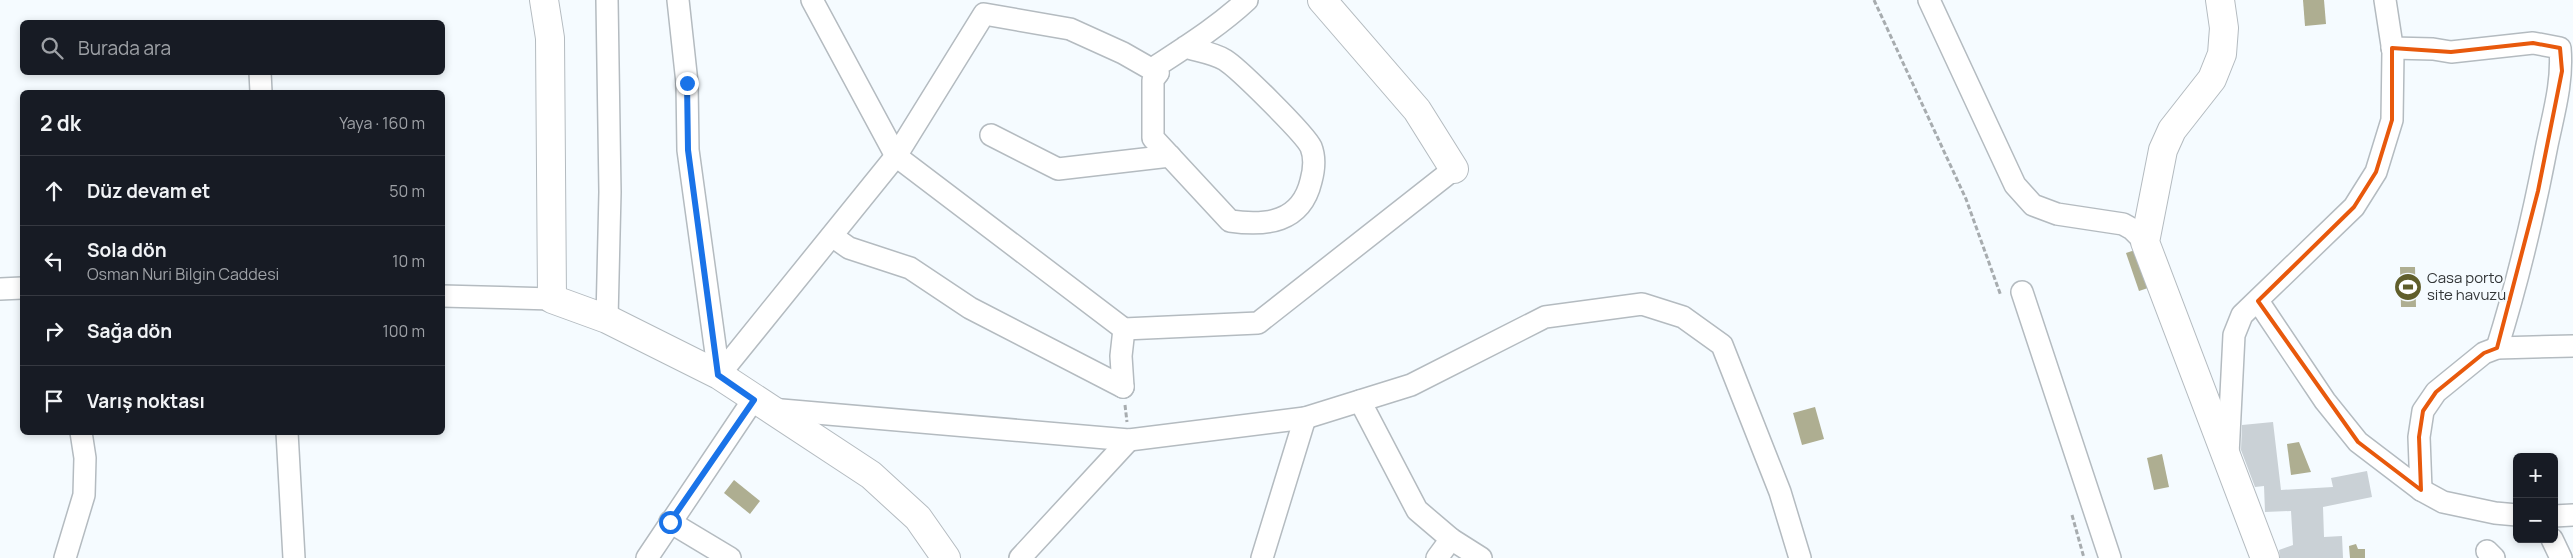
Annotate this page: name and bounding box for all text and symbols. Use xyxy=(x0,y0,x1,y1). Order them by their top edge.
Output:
search box xyxy=(20,20,445,75)
icon: search xyxy=(38,34,66,62)
text: Burada ara xyxy=(78,35,171,61)
route end xyxy=(676,72,699,95)
text: 2 dk xyxy=(40,109,81,137)
text: Yaya · 160 m xyxy=(339,112,425,134)
icon: ahead xyxy=(40,177,68,205)
text: Düz devam et xyxy=(87,178,210,204)
text: 50 m xyxy=(389,180,425,202)
text: Sola dön xyxy=(87,237,167,263)
icon: left xyxy=(40,247,68,275)
text: 10 m xyxy=(392,250,425,272)
text: Osman Nuri Bilgin Caddesi xyxy=(87,263,279,285)
place label: Casa porto site havuzu xyxy=(2427,267,2506,305)
sports icon: Casa porto site havuzu xyxy=(2393,272,2423,302)
icon: right xyxy=(40,317,68,345)
text: Sağa dön xyxy=(87,318,172,344)
text: 100 m xyxy=(382,320,425,342)
icon: arrive xyxy=(40,387,68,415)
text: Varış noktası xyxy=(87,388,205,414)
map controls xyxy=(2513,453,2558,543)
button: + xyxy=(2513,453,2558,498)
button: − xyxy=(2513,498,2558,543)
route start xyxy=(659,511,682,534)

